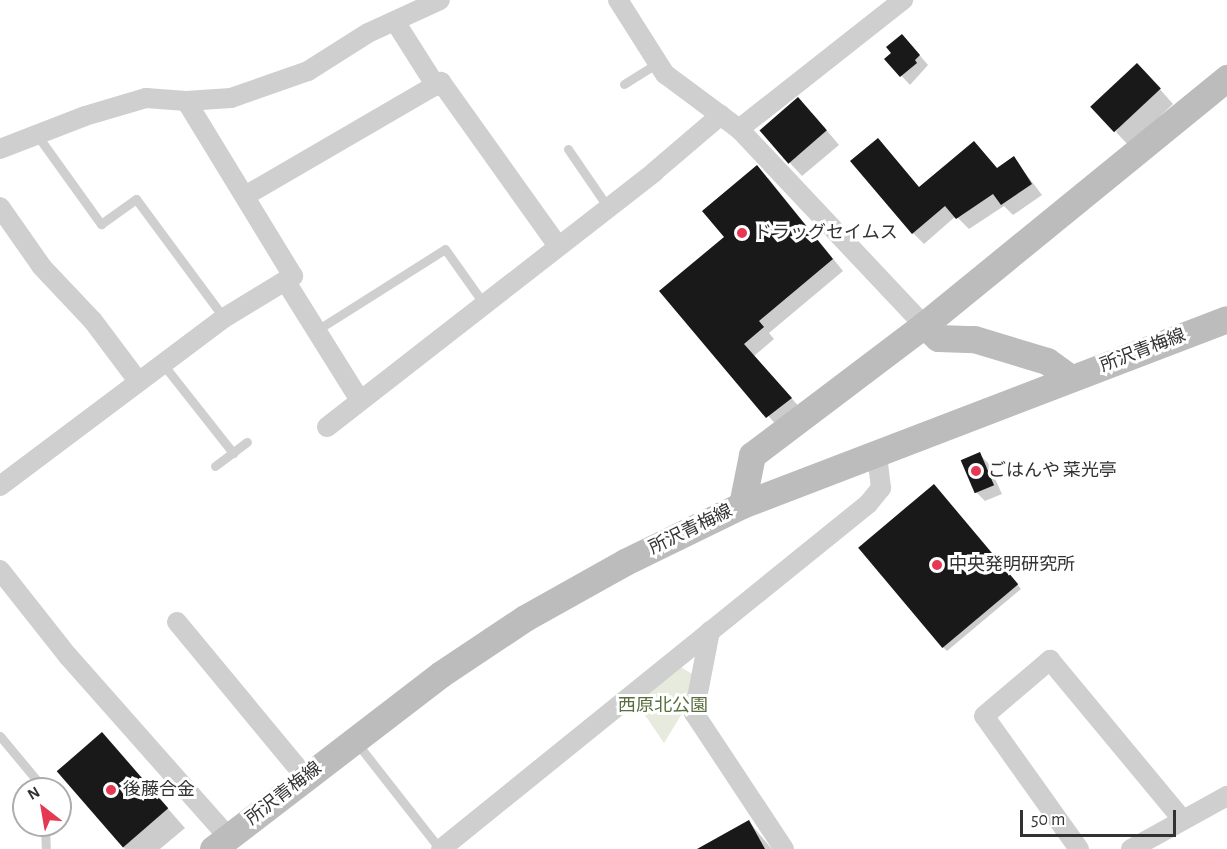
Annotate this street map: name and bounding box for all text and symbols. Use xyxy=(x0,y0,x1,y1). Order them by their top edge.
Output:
place label: ドラッグセイムス xyxy=(754,222,898,244)
marker: ドラッグセイムス xyxy=(735,226,749,240)
street label: 所沢青梅線 xyxy=(1097,325,1189,377)
place label: ごはんや 菜光亭 xyxy=(988,460,1117,482)
marker: ごはんや 菜光亭 xyxy=(969,464,983,478)
street label: 所沢青梅線 xyxy=(646,501,736,559)
place label: 中央発明研究所 xyxy=(949,554,1075,576)
marker: 中央発明研究所 xyxy=(930,558,944,572)
park label: 西原北公園 xyxy=(618,695,708,717)
street label: 所沢青梅線 xyxy=(242,758,326,830)
north arrow xyxy=(12,777,72,837)
place label: 後藤合金 xyxy=(123,779,195,801)
marker: 後藤合金 xyxy=(104,783,118,797)
text: N xyxy=(25,784,43,803)
scale bar xyxy=(1023,798,1179,836)
text: 50 m xyxy=(1031,811,1065,829)

